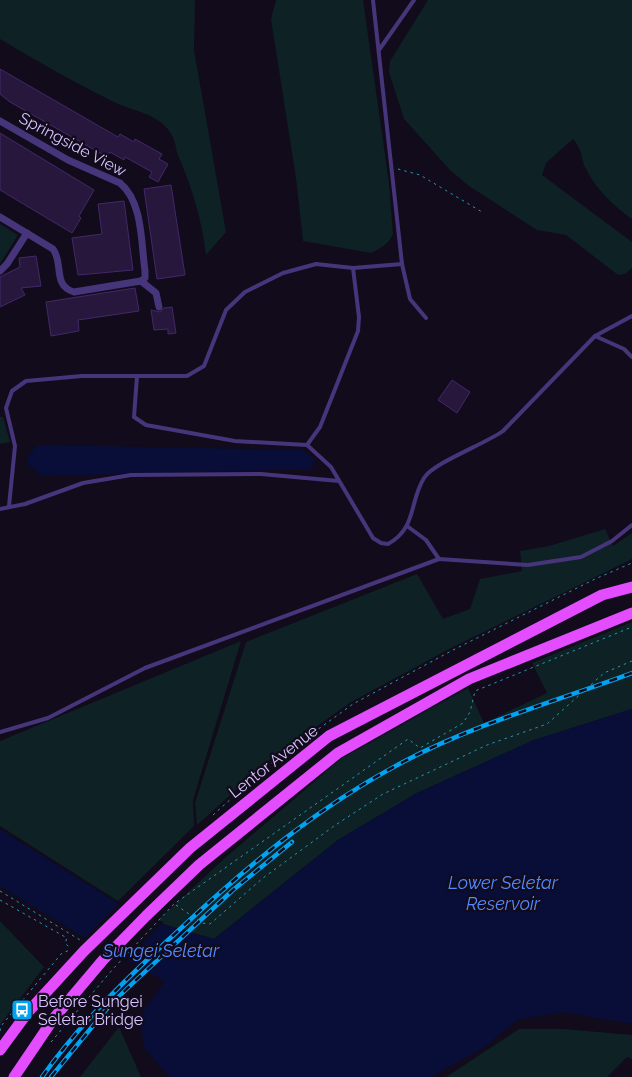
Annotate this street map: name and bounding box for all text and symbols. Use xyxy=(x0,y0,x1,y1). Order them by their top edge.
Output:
street label: Springside View xyxy=(16,108,130,181)
street label: Lentor Avenue xyxy=(225,721,322,802)
water label: Lower Seletar Reservoir xyxy=(448,872,559,914)
water label: Sungei Seletar xyxy=(102,940,220,961)
place label: Before Sungei Seletar Bridge xyxy=(38,992,143,1029)
bus stop icon: Before Sungei Seletar Bridge xyxy=(10,998,34,1022)

